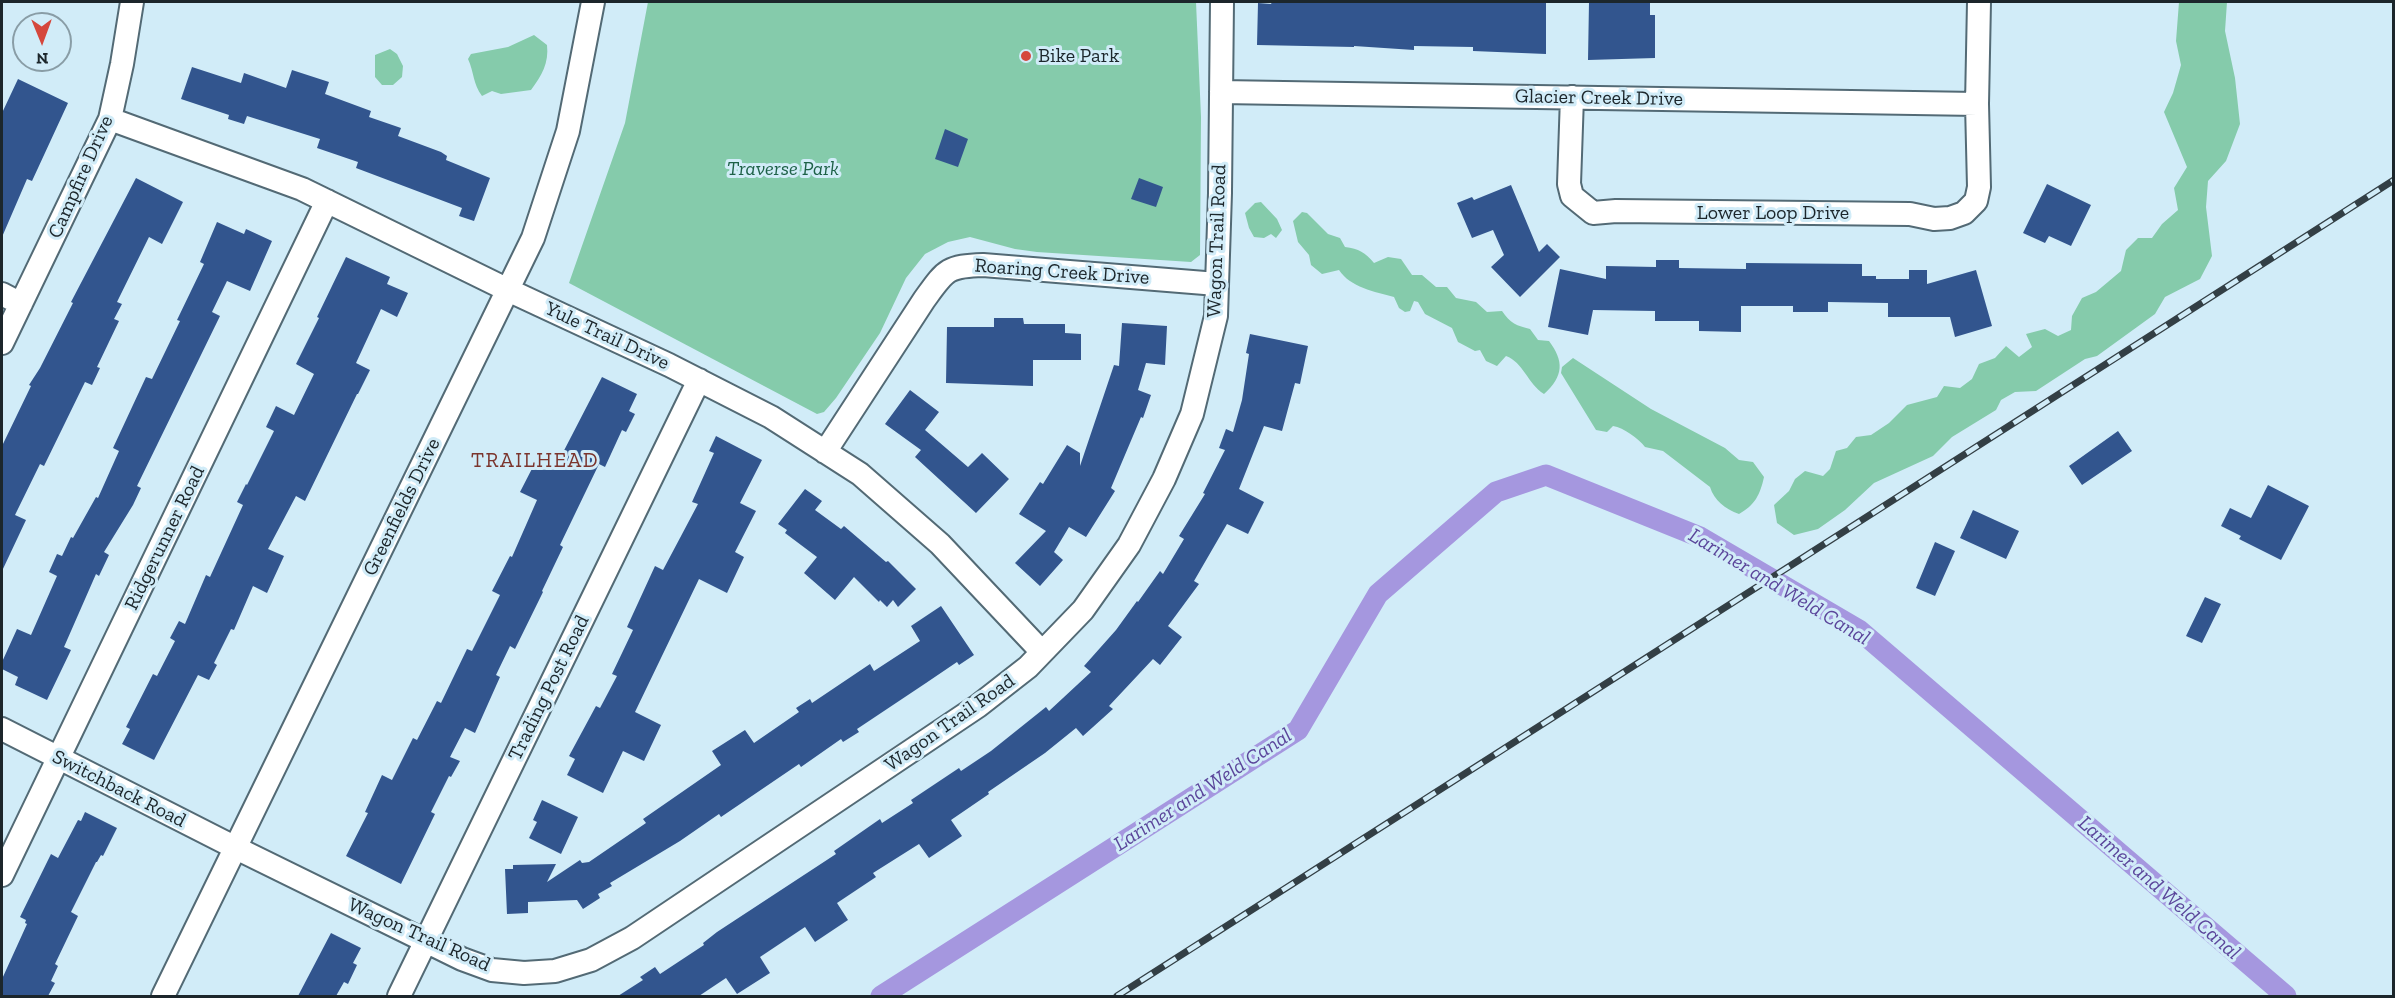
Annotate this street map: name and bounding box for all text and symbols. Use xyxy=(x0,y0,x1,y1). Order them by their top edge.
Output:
north arrow xyxy=(12,12,72,72)
place label: Bike Park xyxy=(1038,44,1119,68)
text: N xyxy=(36,49,49,68)
marker: Bike Park xyxy=(1019,49,1033,63)
street label: Glacier Creek Drive xyxy=(1515,85,1683,111)
street label: Campfire Drive xyxy=(43,112,119,242)
park label: Traverse Park xyxy=(727,157,839,181)
street label: Wagon Trail Road xyxy=(1202,164,1232,318)
street label: Lower Loop Drive xyxy=(1697,201,1849,225)
street label: Roaring Creek Drive xyxy=(974,254,1150,290)
street label: Yule Trail Drive xyxy=(541,297,673,375)
street label: Greenfields Drive xyxy=(358,434,446,580)
district label: TRAILHEAD xyxy=(471,448,599,474)
street label: Ridgerunner Road xyxy=(120,462,210,614)
water label: Larimer and Weld Canal xyxy=(1684,523,1874,651)
street label: Trading Post Road xyxy=(503,611,595,765)
street label: Wagon Trail Road xyxy=(880,669,1020,777)
water label: Larimer and Weld Canal xyxy=(1109,723,1297,857)
street label: Switchback Road xyxy=(48,745,190,833)
water label: Larimer and Weld Canal xyxy=(2073,811,2245,965)
street label: Wagon Trail Road xyxy=(344,893,494,977)

